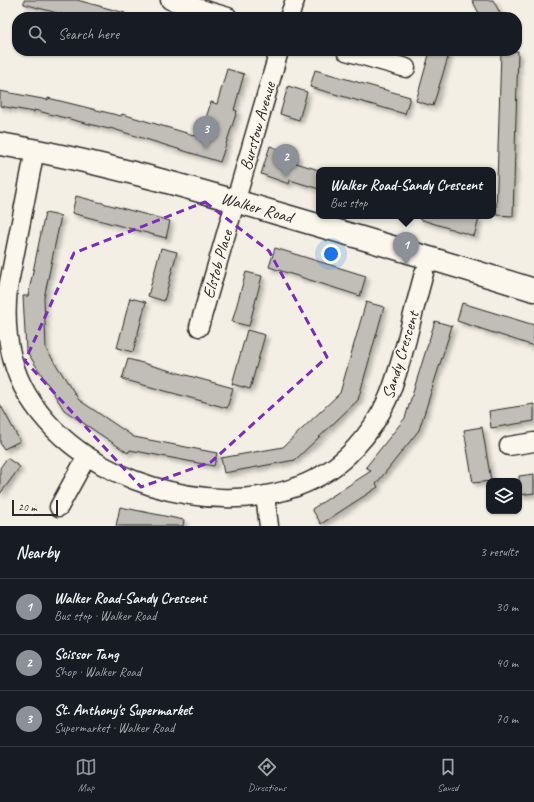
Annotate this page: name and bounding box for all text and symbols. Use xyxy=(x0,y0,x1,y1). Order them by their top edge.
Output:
search box xyxy=(12,12,522,56)
icon: search xyxy=(26,23,48,45)
text: Search here xyxy=(58,25,119,44)
street label: Burstow Avenue xyxy=(235,78,280,173)
pin: 3 xyxy=(193,116,219,149)
pin: 2 xyxy=(273,144,299,177)
popup xyxy=(316,167,496,219)
text: Walker Road-Sandy Crescent xyxy=(330,176,482,195)
street label: Walker Road xyxy=(219,187,297,228)
text: Bus stop xyxy=(330,195,367,211)
street label: Elstob Place xyxy=(198,226,238,301)
pin: 1 xyxy=(393,232,419,265)
your location xyxy=(321,244,341,264)
street label: Sandy Crescent xyxy=(377,307,424,402)
map controls xyxy=(486,478,522,514)
button: layers xyxy=(486,478,522,514)
scale bar xyxy=(12,498,58,517)
text: 20 m xyxy=(18,500,37,514)
text: Nearby xyxy=(16,542,59,563)
text: 3 results xyxy=(480,544,518,560)
text: Walker Road-Sandy Crescent xyxy=(54,589,206,608)
text: 1 xyxy=(26,599,32,615)
text: 30 m xyxy=(496,599,518,615)
text: Bus stop · Walker Road xyxy=(54,608,156,624)
text: Scissor Tang xyxy=(54,645,119,664)
text: 2 xyxy=(26,655,32,671)
text: 40 m xyxy=(496,655,518,671)
text: Shop · Walker Road xyxy=(54,664,141,680)
text: St. Anthony's Supermarket xyxy=(54,701,192,720)
text: 3 xyxy=(26,711,32,727)
text: 70 m xyxy=(496,711,518,727)
text: Supermarket · Walker Road xyxy=(54,720,174,736)
tab: Map xyxy=(75,756,97,794)
tab: Directions xyxy=(248,756,286,794)
tab: Saved xyxy=(437,756,459,794)

